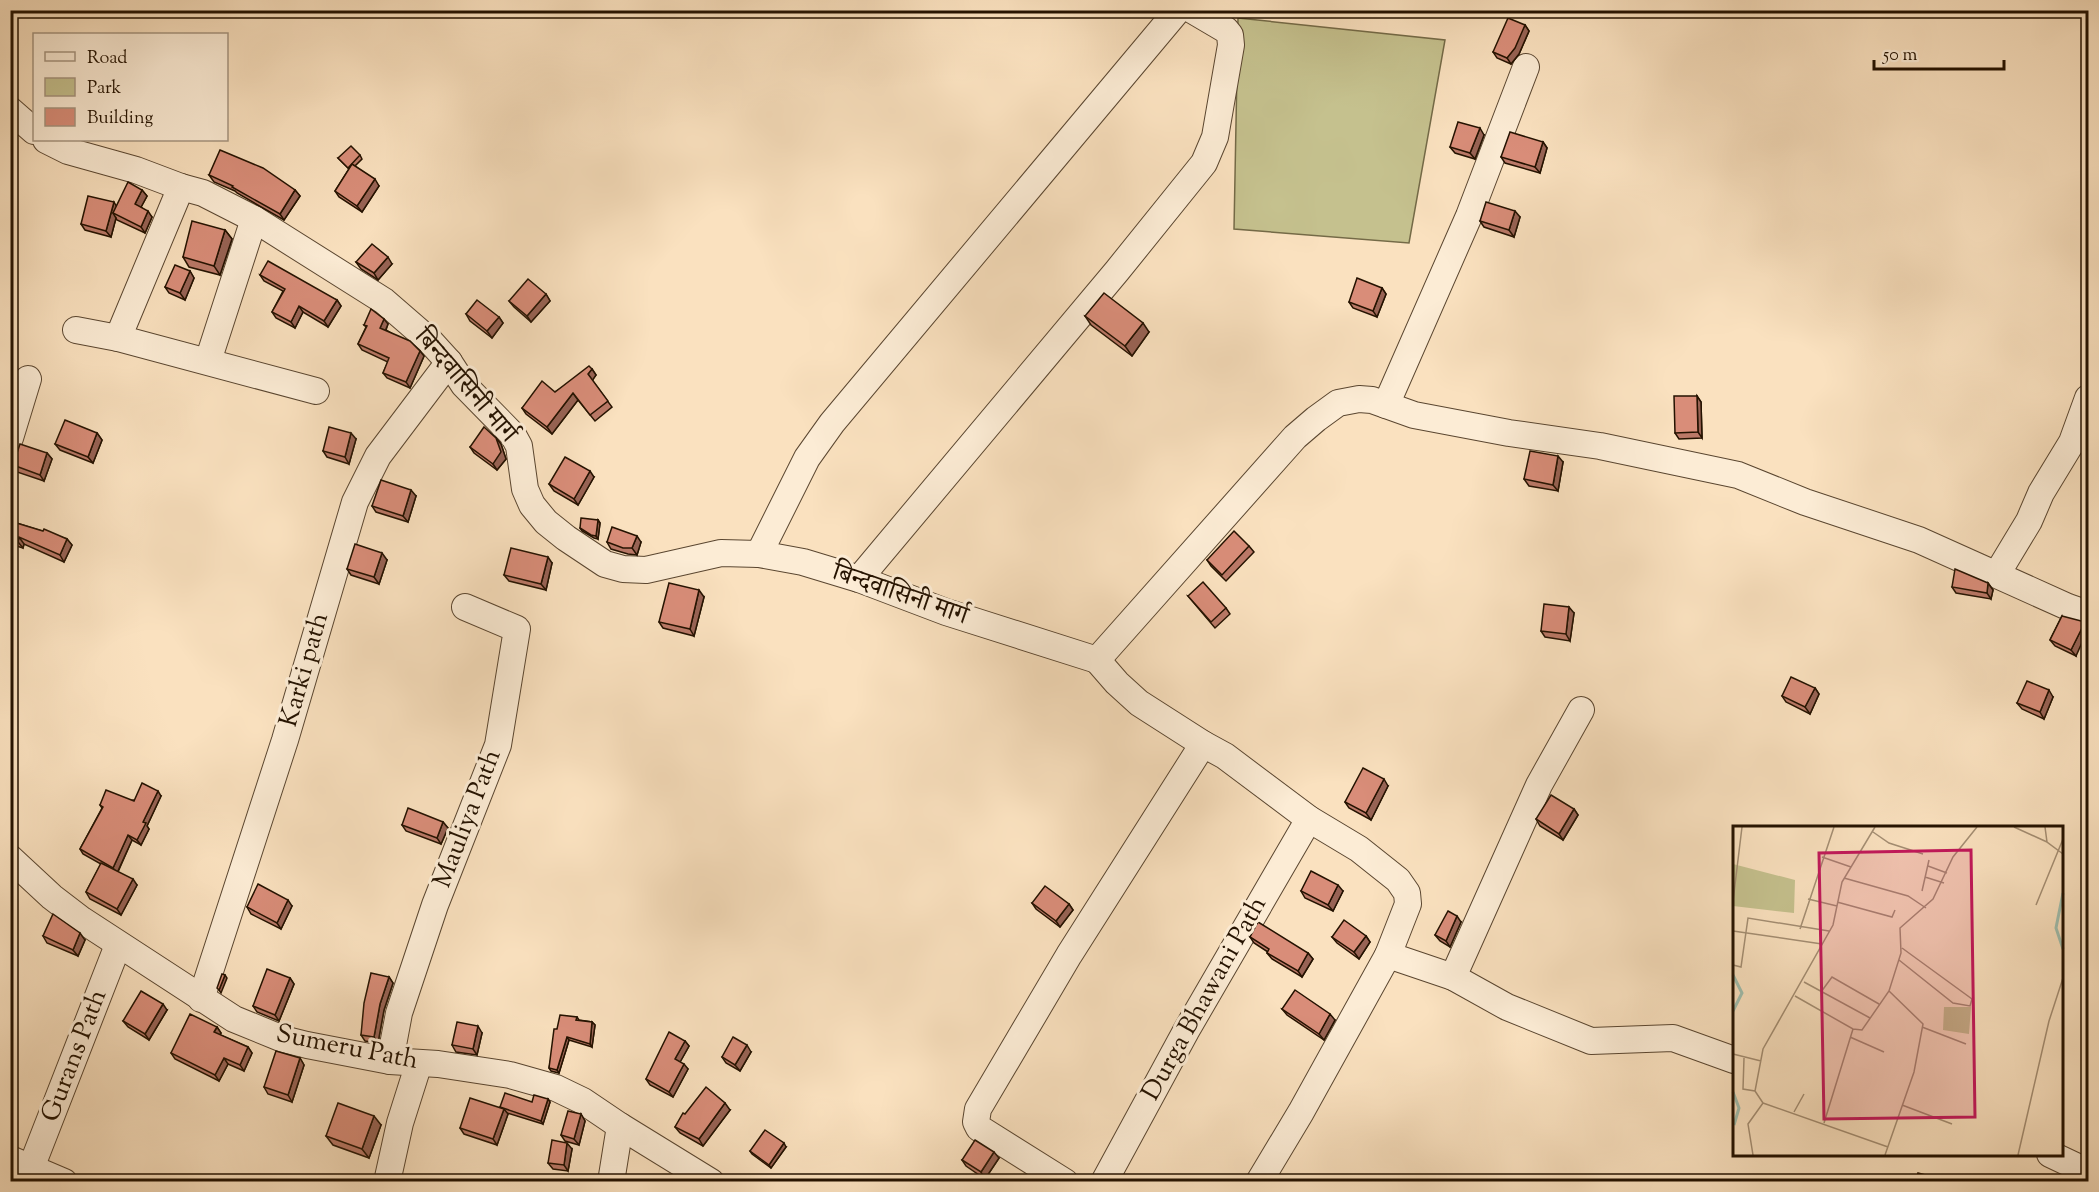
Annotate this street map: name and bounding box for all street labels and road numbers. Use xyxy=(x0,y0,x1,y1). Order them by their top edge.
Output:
street label: बिन्दवासिनी मार्ग xyxy=(403,319,526,453)
street label: बिन्दवासिनी मार्ग xyxy=(825,554,974,636)
street label: Karki path xyxy=(271,608,339,732)
street label: Mauliya Path xyxy=(425,744,511,894)
street label: Durga Bhawani Path xyxy=(1133,890,1277,1108)
street label: Gurans Path xyxy=(33,984,117,1128)
street label: Sumeru Path xyxy=(273,1016,421,1080)

